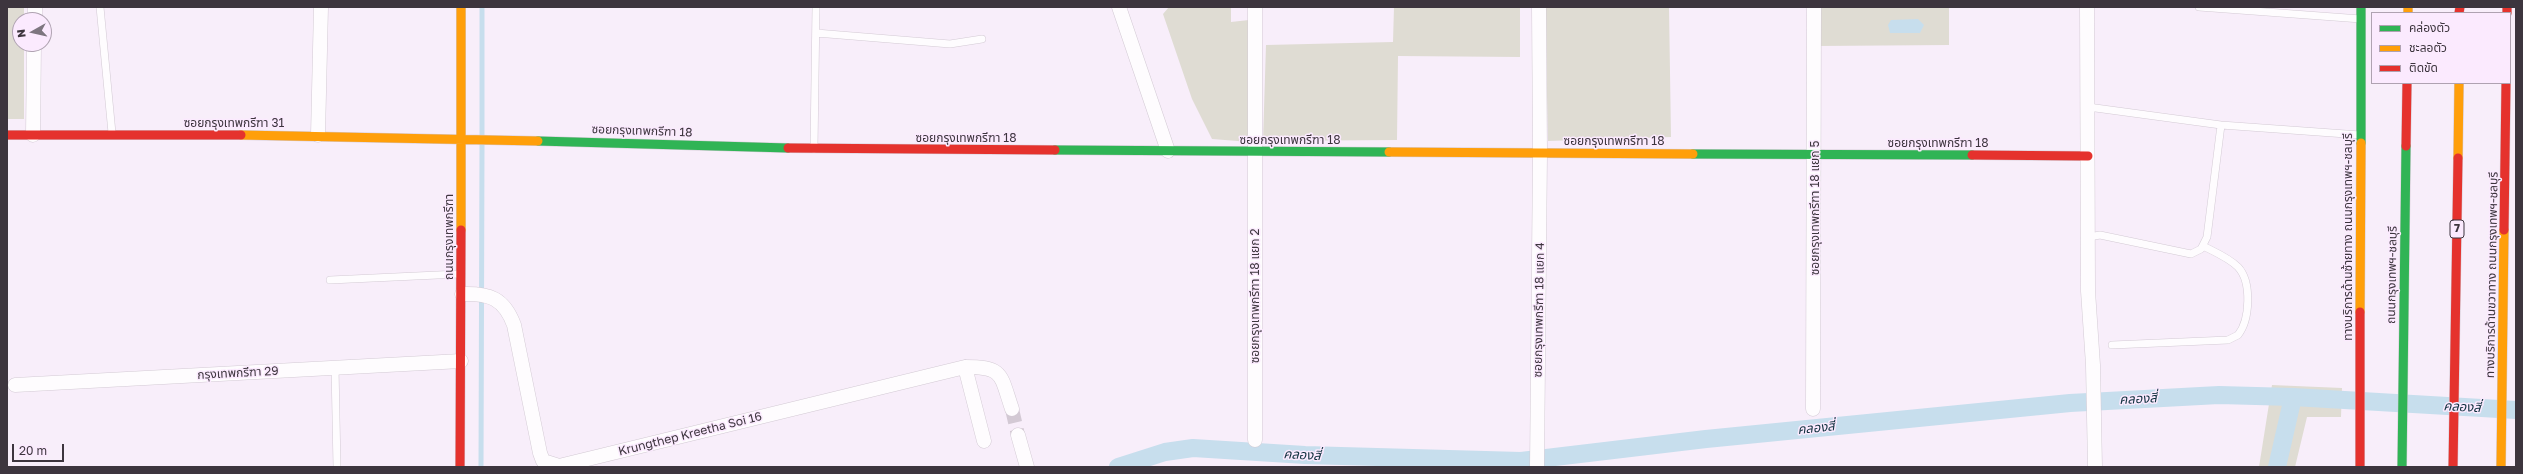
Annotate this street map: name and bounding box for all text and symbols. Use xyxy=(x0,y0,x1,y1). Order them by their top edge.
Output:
north arrow xyxy=(12,12,52,52)
legend xyxy=(2371,12,2511,84)
text: คล่องตัว xyxy=(2409,20,2450,35)
text: N xyxy=(14,29,28,39)
text: ชะลอตัว xyxy=(2409,40,2447,55)
text: ติดขัด xyxy=(2409,60,2438,75)
street label: ซอยกรุงเทพกรีฑา 31 xyxy=(184,116,284,130)
street label: ซอยกรุงเทพกรีฑา 18 xyxy=(591,122,693,140)
street label: ซอยกรุงเทพกรีฑา 18 xyxy=(916,131,1016,145)
street label: ซอยกรุงเทพกรีฑา 18 xyxy=(1240,133,1340,147)
street label: ทางบริการด้านซ้ายทาง ถนนกรุงเทพฯ-ชลบุรี xyxy=(2341,133,2355,341)
street label: ซอยกรุงเทพกรีฑา 18 xyxy=(1564,134,1664,148)
street label: ซอยกรุงเทพกรีฑา 18 xyxy=(1888,136,1988,150)
street label: ซอยกรุงเทพกรีฑา 18 แยก 5 xyxy=(1808,141,1822,275)
street label: ทางบริการด้านขวาทาง ถนนกรุงเทพฯ-ชลบุรี xyxy=(2483,172,2501,378)
street label: ถนนกรุงเทพกรีฑา xyxy=(442,194,456,280)
road number: 7 xyxy=(2450,220,2464,238)
street label: ถนนกรุงเทพฯ-ชลบุรี xyxy=(2384,226,2400,324)
street label: ซอยกรุงเทพกรีฑา 18 แยก 2 xyxy=(1248,229,1262,363)
street label: ซอยกรุงเทพกรีฑา 18 แยก 4 xyxy=(1531,242,1547,378)
street label: กรุงเทพกรีฑา 29 xyxy=(197,364,279,382)
water label: คลองสี่ xyxy=(2119,390,2157,408)
water label: คลองสี่ xyxy=(2443,398,2481,416)
street label: Krungthep Kreetha Soi 16 xyxy=(617,409,763,459)
water label: คลองสี่ xyxy=(1797,418,1835,438)
scale bar xyxy=(14,436,66,462)
text: 20 m xyxy=(19,443,47,458)
water label: คลองสี่ xyxy=(1283,446,1321,464)

